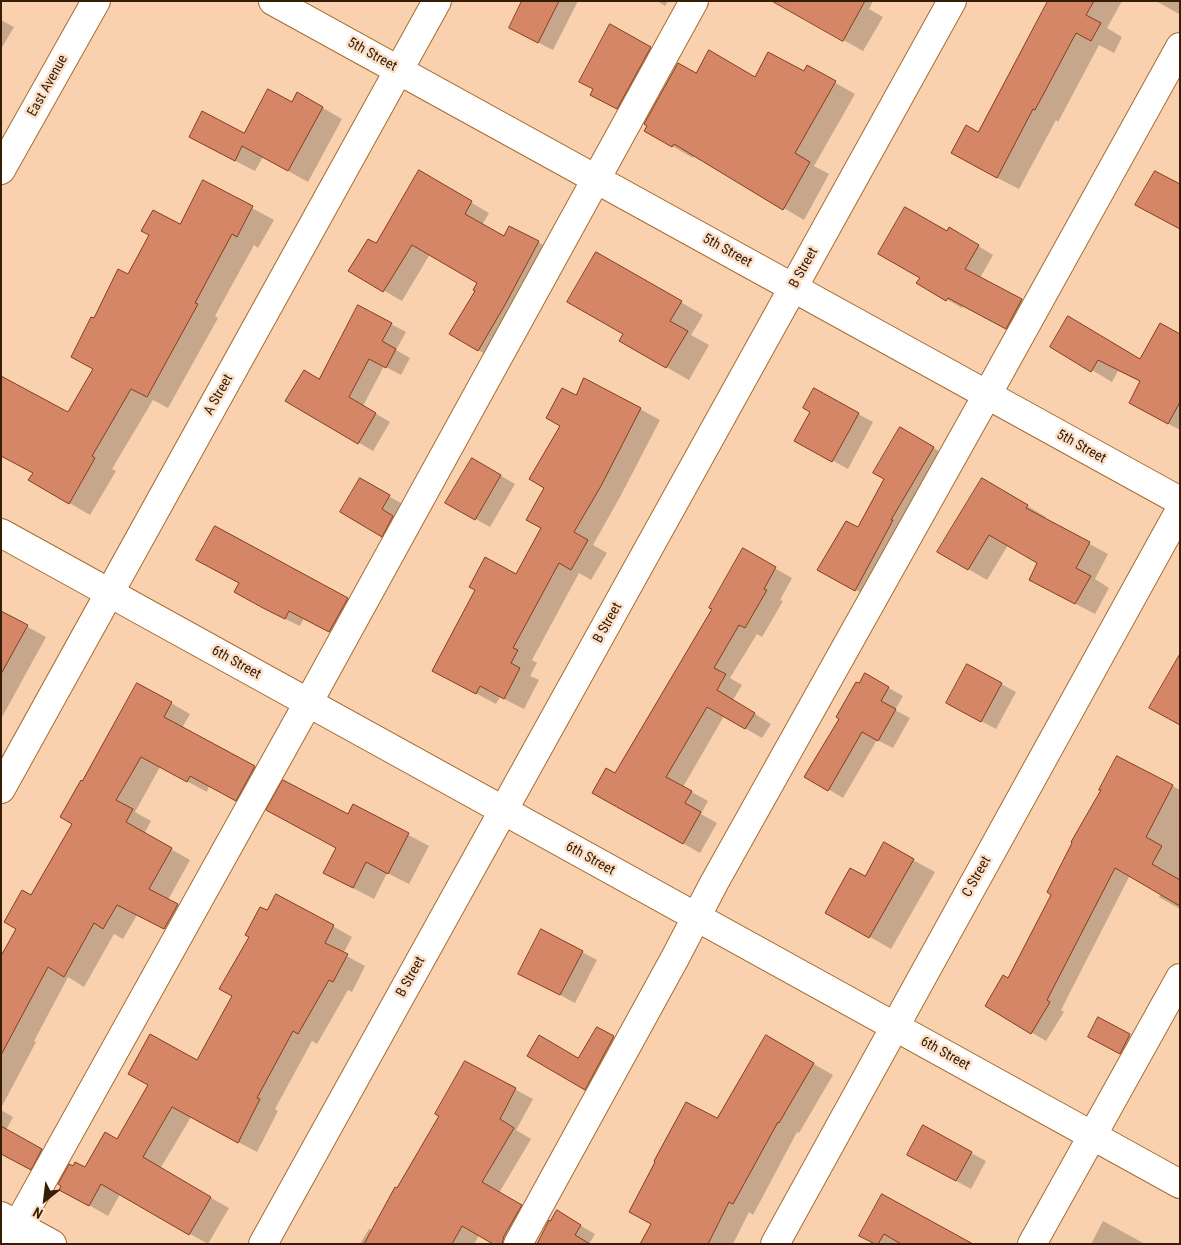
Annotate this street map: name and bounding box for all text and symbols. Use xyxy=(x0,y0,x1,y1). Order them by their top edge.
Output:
street label: 5th Street xyxy=(344,35,400,75)
street label: East Avenue xyxy=(24,52,72,120)
street label: 5th Street xyxy=(699,231,755,271)
street label: B Street xyxy=(786,245,822,291)
street label: A Street xyxy=(201,372,237,418)
street label: 5th Street xyxy=(1053,427,1109,467)
street label: B Street xyxy=(590,600,626,646)
street label: 6th Street xyxy=(208,643,264,683)
street label: 6th Street xyxy=(562,839,618,879)
street label: C Street xyxy=(959,854,995,900)
street label: B Street xyxy=(393,954,429,1000)
street label: 6th Street xyxy=(917,1034,973,1074)
north arrow xyxy=(20,1175,70,1225)
text: N xyxy=(30,1204,45,1222)

